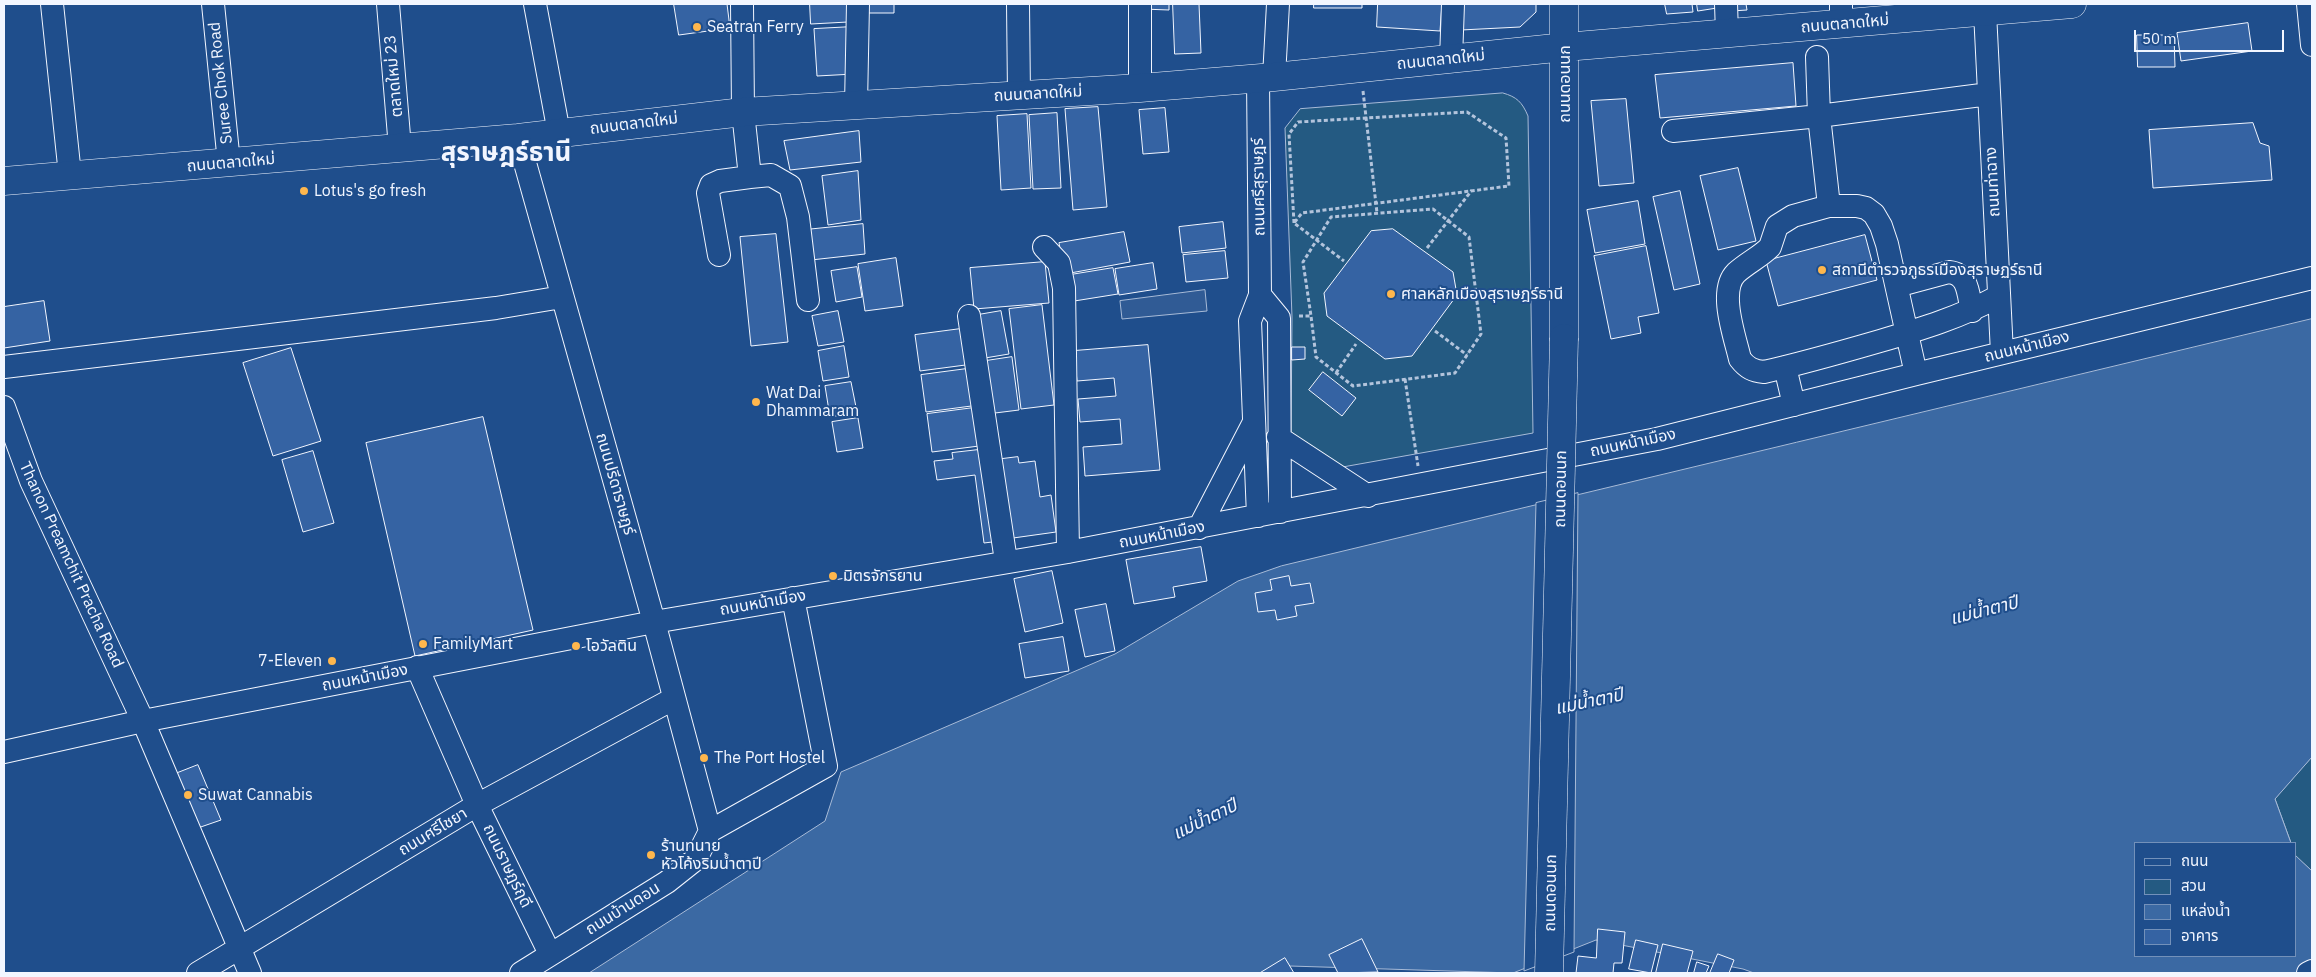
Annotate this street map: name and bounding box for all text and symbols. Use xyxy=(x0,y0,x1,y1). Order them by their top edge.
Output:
street label: ถนนตลาดใหม่ xyxy=(1800,11,1890,37)
place label: Seatran Ferry xyxy=(707,17,804,37)
scale bar xyxy=(2136,20,2286,52)
street label: Suree Chok Road xyxy=(205,21,237,145)
marker: Seatran Ferry xyxy=(691,21,703,33)
text: 50 m xyxy=(2142,29,2177,48)
street label: ตลาดใหม่ 23 xyxy=(381,34,407,118)
street label: ถนนดอนนก xyxy=(1555,45,1575,123)
street label: ถนนตลาดใหม่ xyxy=(1396,46,1486,74)
street label: ถนนตลาดใหม่ xyxy=(993,82,1083,106)
street label: ถนนตลาดใหม่ xyxy=(589,109,679,139)
district label: สุราษฎร์ธานี xyxy=(441,137,571,169)
street label: ถนนศรีสุราษฎร์ xyxy=(1249,138,1269,236)
street label: ถนนท่าฉาง xyxy=(1982,146,2004,218)
street label: ถนนตลาดใหม่ xyxy=(186,150,276,176)
place label: Lotus's go fresh xyxy=(314,181,426,201)
marker: Lotus's go fresh xyxy=(298,185,310,197)
place label: สถานีตำรวจภูธรเมืองสุราษฏร์ธานี xyxy=(1832,260,2043,280)
marker: สถานีตำรวจภูธรเมืองสุราษฏร์ธานี xyxy=(1816,264,1828,276)
place label: ศาลหลักเมืองสุราษฎร์ธานี xyxy=(1401,284,1563,304)
marker: ศาลหลักเมืองสุราษฎร์ธานี xyxy=(1385,288,1397,300)
street label: ถนนหน้าเมือง xyxy=(1982,327,2072,367)
place label: Wat Dai Dhammaram xyxy=(766,383,859,421)
marker: Wat Dai Dhammaram xyxy=(750,396,762,408)
street label: ถนนหน้าเมือง xyxy=(1588,425,1678,461)
street label: ถนนปรีดาราษฎร์ xyxy=(591,431,639,537)
street label: ถนนดอนนก xyxy=(1551,450,1571,528)
street label: Thanon Preamchit Pracha Road xyxy=(15,459,127,671)
street label: ถนนหน้าเมือง xyxy=(1117,517,1207,553)
place label: มิตรจักรยาน xyxy=(843,566,923,586)
marker: มิตรจักรยาน xyxy=(827,570,839,582)
street label: ถนนหน้าเมือง xyxy=(718,586,808,620)
water label: แม่น้ำตาปี xyxy=(1948,592,2020,630)
place label: FamilyMart xyxy=(433,634,513,654)
place label: โอวัลติน xyxy=(586,636,637,656)
marker: FamilyMart xyxy=(417,638,429,650)
marker: โอวัลติน xyxy=(570,640,582,652)
place label: 7-Eleven xyxy=(258,651,322,671)
marker: 7-Eleven xyxy=(326,655,338,667)
street label: ถนนหน้าเมือง xyxy=(320,660,410,696)
water label: แม่น้ำตาปี xyxy=(1553,684,1625,720)
place label: The Port Hostel xyxy=(714,748,825,768)
marker: The Port Hostel xyxy=(698,752,710,764)
place label: Suwat Cannabis xyxy=(198,785,313,805)
marker: Suwat Cannabis xyxy=(182,789,194,801)
water label: แม่น้ำตาปี xyxy=(1169,795,1241,845)
street label: ถนนศรีไชยา xyxy=(395,804,471,860)
street label: ถนนราษฎร์ฤดี xyxy=(478,821,536,911)
place label: ร้านทนาย หัวโค้งริมน้ำตาปี xyxy=(661,836,762,874)
legend xyxy=(2134,842,2296,957)
marker: ร้านทนาย หัวโค้งริมน้ำตาปี xyxy=(645,849,657,861)
text: ถนน xyxy=(2181,851,2208,870)
street label: ถนนดอนนก xyxy=(1541,854,1561,932)
text: สวน xyxy=(2181,876,2206,895)
street label: ถนนบ้านดอน xyxy=(582,879,664,939)
text: แหล่งน้ำ xyxy=(2181,901,2230,920)
text: อาคาร xyxy=(2181,926,2218,945)

